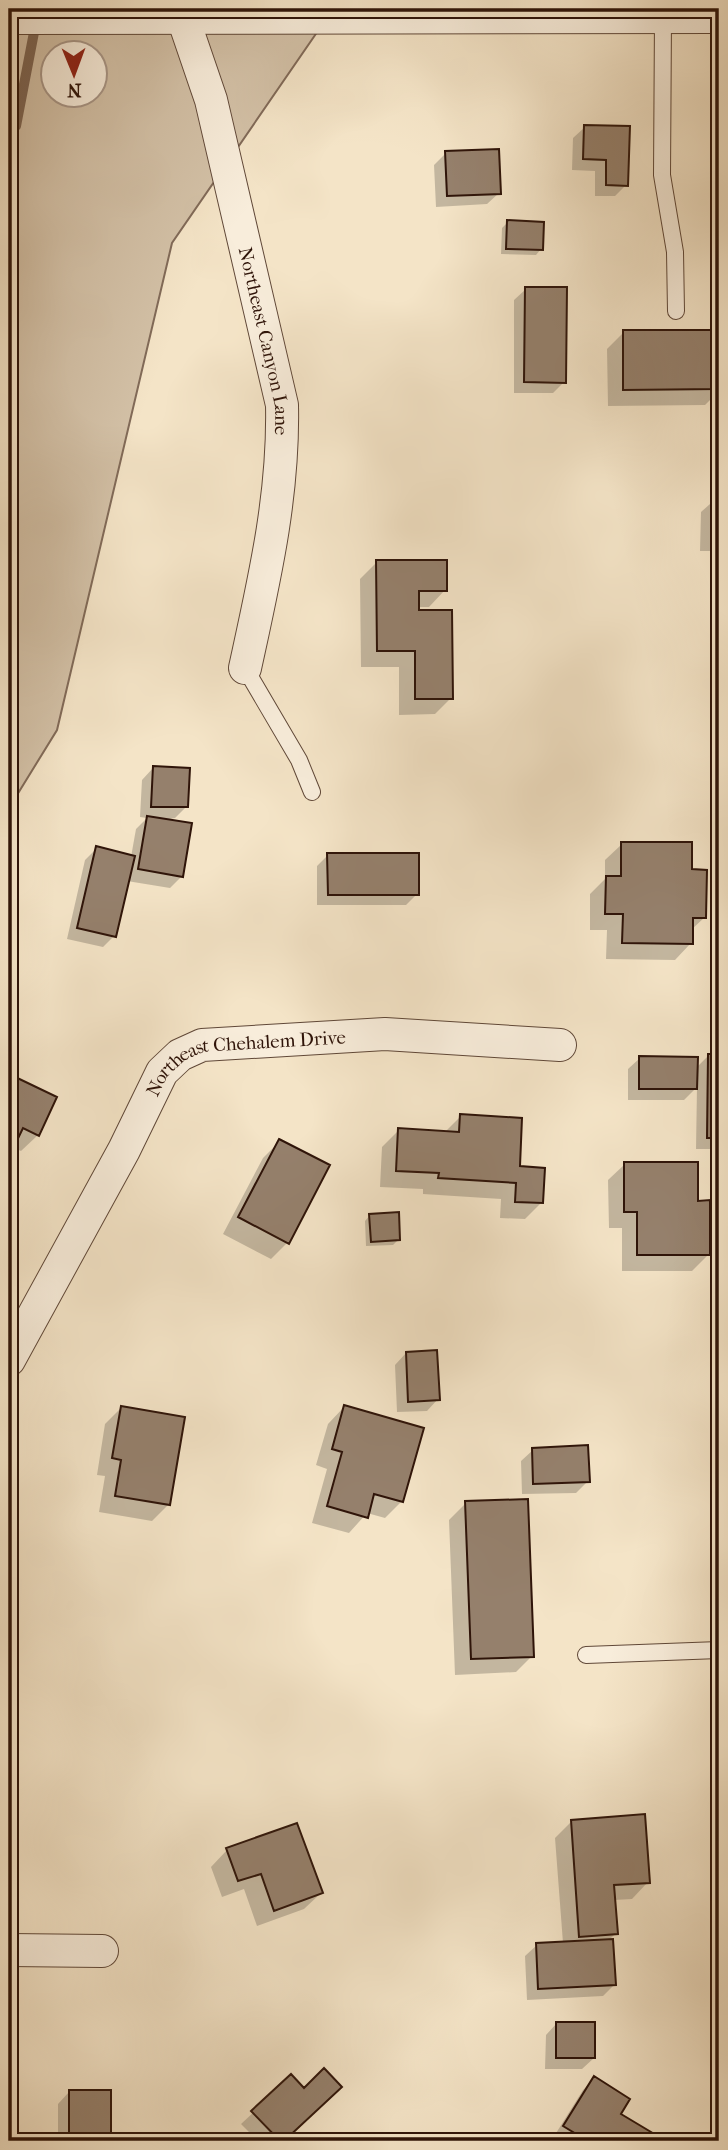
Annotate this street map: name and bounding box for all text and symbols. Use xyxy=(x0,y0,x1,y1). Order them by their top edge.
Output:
north arrow xyxy=(38,38,108,108)
text: N xyxy=(66,79,82,101)
street label: Northeast Canyon Lane xyxy=(234,245,292,436)
street label: Northeast Chehalem Drive xyxy=(142,1026,346,1100)

